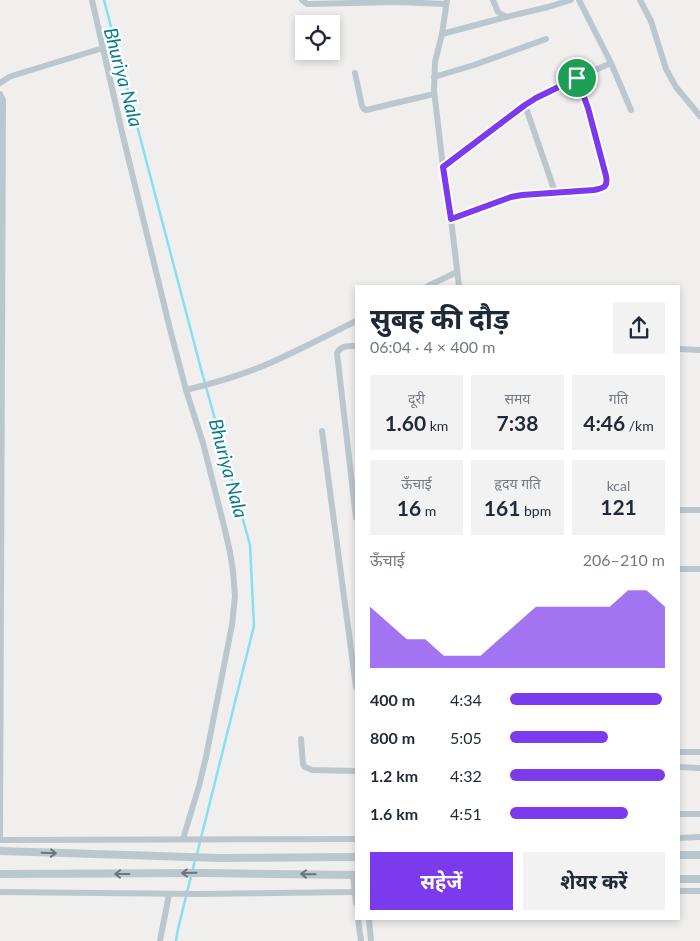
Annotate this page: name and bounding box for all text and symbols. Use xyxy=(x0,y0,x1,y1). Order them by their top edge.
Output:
map controls xyxy=(295,15,340,60)
button: locate xyxy=(295,15,340,60)
water label: Bhuriya Nala xyxy=(100,25,148,129)
pin xyxy=(556,57,598,99)
icon: arrive xyxy=(563,64,591,92)
text: सुबह की दौड़ xyxy=(370,301,509,335)
button: share xyxy=(613,302,665,354)
text: 06:04 · 4 × 400 m xyxy=(370,337,495,356)
text: दूरी xyxy=(408,390,425,407)
text: समय xyxy=(505,390,530,407)
text: गति xyxy=(609,390,628,407)
text: 1.60 xyxy=(385,410,426,435)
text: 7:38 xyxy=(497,410,538,435)
text: 4:46 xyxy=(583,410,625,435)
water label: Bhuriya Nala xyxy=(205,416,253,520)
text: km xyxy=(426,417,448,434)
text: /km xyxy=(625,417,654,434)
text: ऊँचाई xyxy=(401,475,432,492)
text: हृदय गति xyxy=(494,475,541,492)
text: kcal xyxy=(607,477,630,494)
text: 121 xyxy=(600,494,637,519)
text: 16 xyxy=(397,495,421,520)
text: 161 xyxy=(484,495,520,520)
text: m xyxy=(421,502,436,519)
text: bpm xyxy=(520,502,551,519)
text: ऊँचाई xyxy=(370,550,405,569)
text: 206–210 m xyxy=(583,550,665,569)
text: 400 m xyxy=(370,690,415,709)
text: 4:34 xyxy=(450,690,482,709)
text: 800 m xyxy=(370,728,415,747)
text: 5:05 xyxy=(450,728,482,747)
text: 1.2 km xyxy=(370,766,418,785)
text: 4:32 xyxy=(450,766,482,785)
text: 1.6 km xyxy=(370,804,418,823)
text: 4:51 xyxy=(450,804,482,823)
one-way arrow xyxy=(40,848,56,857)
button: सहेजें xyxy=(370,852,513,910)
button: शेयर करें xyxy=(523,852,665,910)
one-way arrow xyxy=(114,869,130,879)
one-way arrow xyxy=(181,869,197,878)
one-way arrow xyxy=(300,870,316,879)

